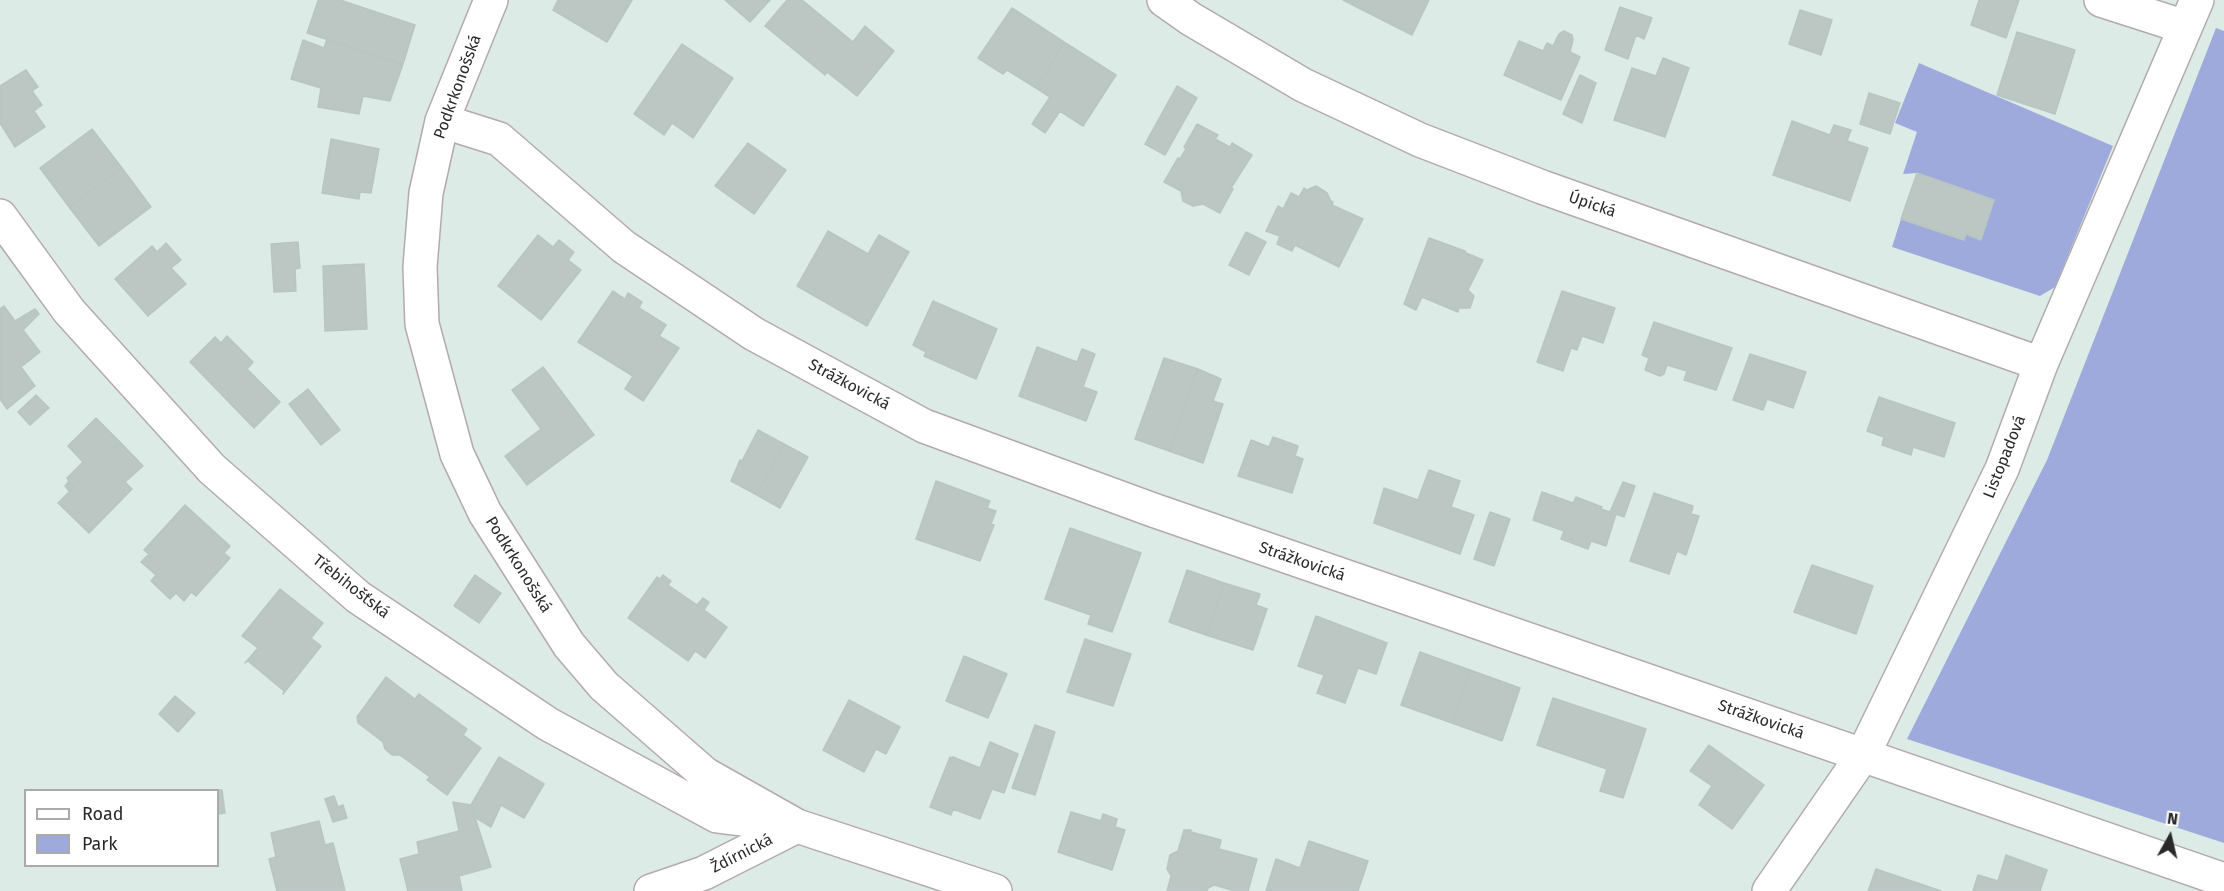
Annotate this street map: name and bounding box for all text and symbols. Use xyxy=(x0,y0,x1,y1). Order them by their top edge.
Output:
street label: Podkrkonošská xyxy=(430,32,486,142)
street label: Úpická xyxy=(1566,188,1618,222)
street label: Strážkovická xyxy=(805,355,893,415)
street label: Listopadová xyxy=(1980,413,2030,501)
street label: Podkrkonošská xyxy=(481,513,555,617)
street label: Strážkovická xyxy=(1256,538,1348,586)
street label: Třebihošťská xyxy=(309,551,393,623)
street label: Strážkovická xyxy=(1715,696,1807,744)
legend xyxy=(24,789,219,867)
text: Road xyxy=(82,803,124,825)
north arrow xyxy=(2140,807,2200,867)
text: N xyxy=(2166,809,2179,829)
street label: Ždírnická xyxy=(708,830,776,878)
text: Park xyxy=(82,833,117,855)

